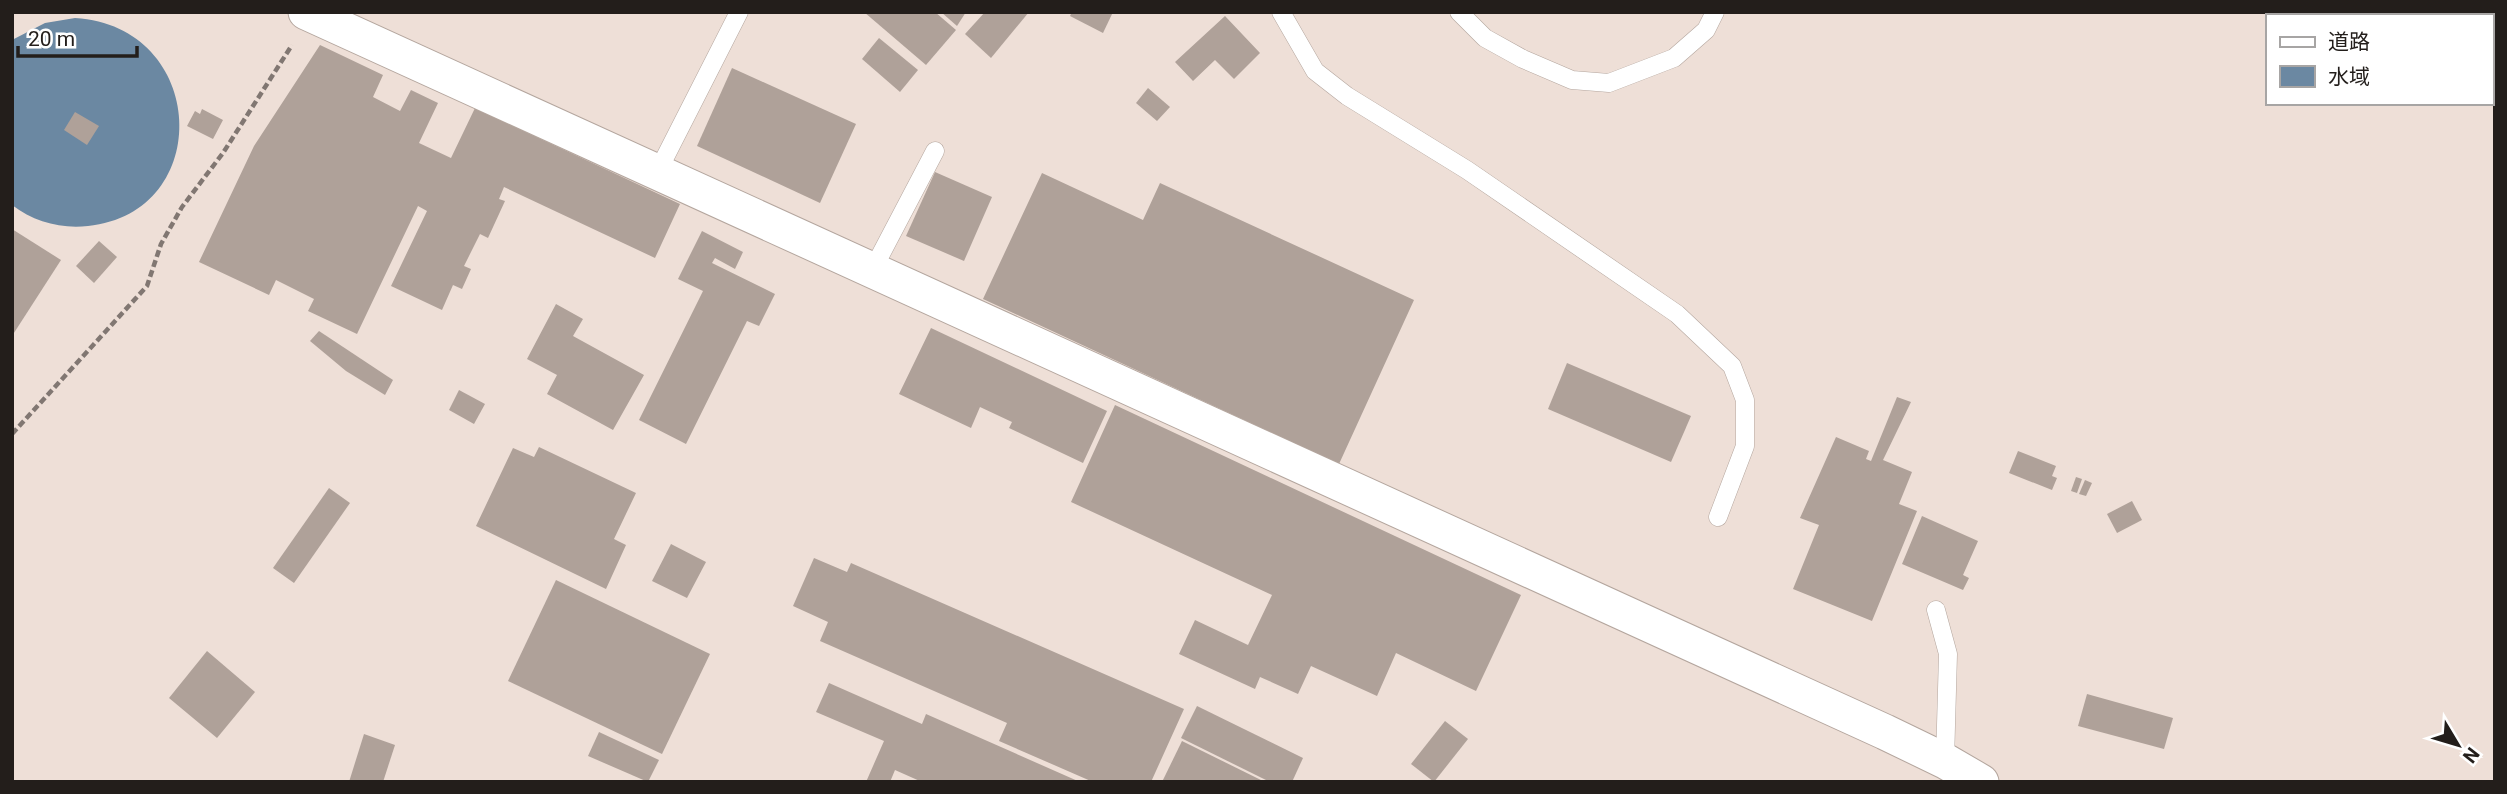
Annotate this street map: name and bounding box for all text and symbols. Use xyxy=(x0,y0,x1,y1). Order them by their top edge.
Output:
scale bar xyxy=(18,14,136,58)
legend xyxy=(2266,14,2493,105)
text: 20 m xyxy=(28,27,75,51)
text: 道路 xyxy=(2328,30,2370,54)
text: 水域 xyxy=(2328,65,2370,89)
north arrow xyxy=(2423,710,2493,780)
text: N xyxy=(2458,743,2484,768)

